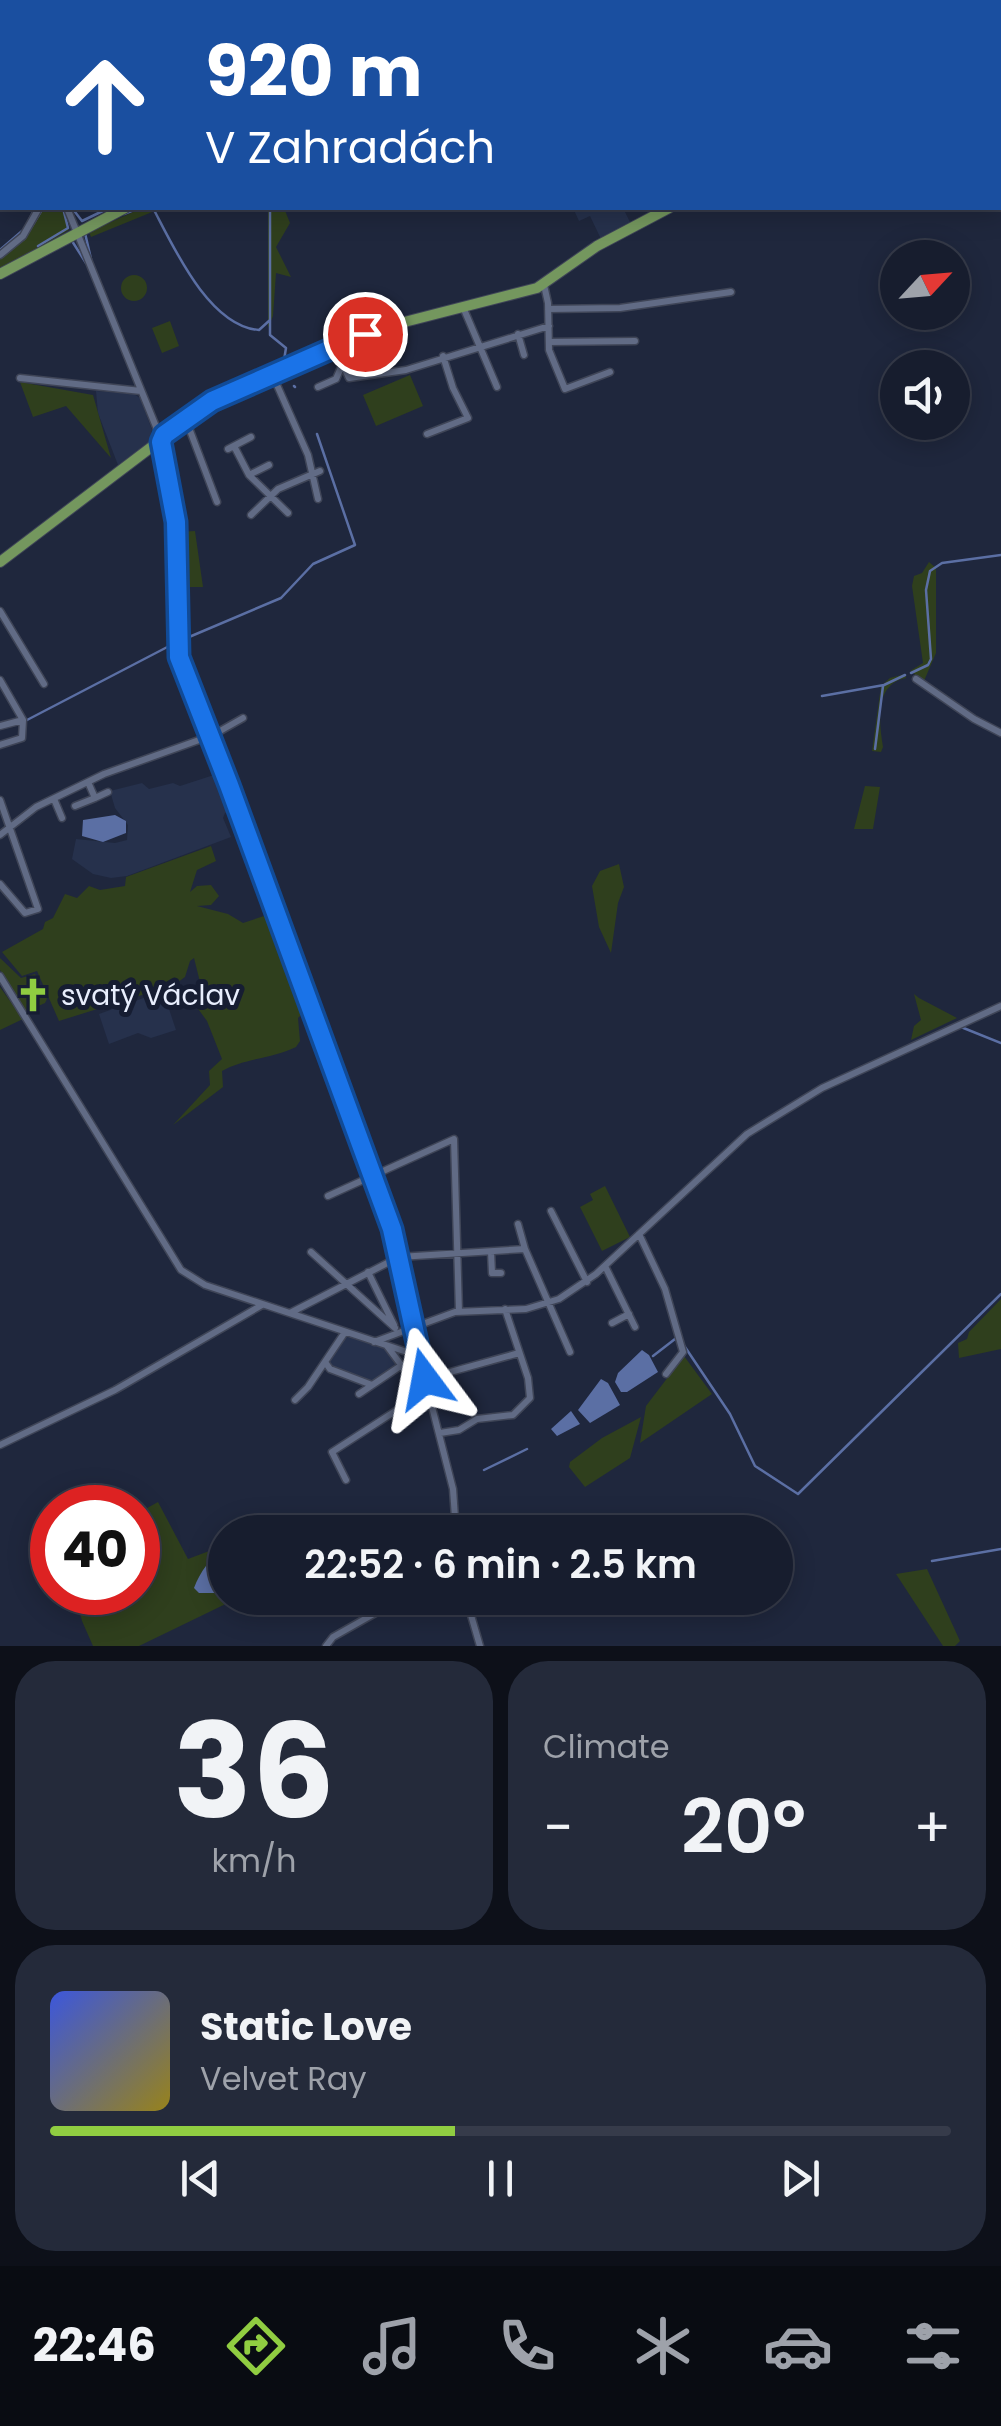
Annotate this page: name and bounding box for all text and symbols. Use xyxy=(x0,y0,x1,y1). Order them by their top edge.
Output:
text: 920 m xyxy=(205,22,423,121)
icon: ahead xyxy=(40,40,170,170)
text: V Zahradách xyxy=(205,116,495,179)
north arrow xyxy=(880,240,970,330)
map controls xyxy=(880,240,970,440)
pin xyxy=(323,292,408,377)
icon: arrive xyxy=(338,307,393,362)
button: sound xyxy=(880,350,970,440)
church icon: svatý Václav xyxy=(14,976,52,1014)
place label: svatý Václav xyxy=(61,976,240,1015)
position arrow xyxy=(373,1327,477,1431)
speed limit sign: 40 xyxy=(30,1485,160,1615)
text: 22:52 · 6 min · 2.5 km xyxy=(304,1538,697,1591)
text: 36 xyxy=(173,1680,335,1863)
text: Climate xyxy=(543,1724,670,1769)
text: 20° xyxy=(681,1774,806,1879)
text: − xyxy=(543,1789,573,1866)
text: + xyxy=(913,1789,951,1866)
text: km/h xyxy=(211,1838,297,1883)
text: Static Love xyxy=(200,2000,412,2053)
text: Velvet Ray xyxy=(200,2056,366,2101)
icon: previous xyxy=(173,2151,228,2206)
icon: pause xyxy=(473,2151,528,2206)
icon: next xyxy=(773,2151,828,2206)
icon: directions xyxy=(221,2311,291,2381)
icon: music xyxy=(357,2311,427,2381)
icon: phone xyxy=(492,2311,562,2381)
icon: climate xyxy=(628,2311,698,2381)
icon: car xyxy=(763,2311,833,2381)
icon: filters xyxy=(898,2311,968,2381)
text: 22:46 xyxy=(33,2314,156,2377)

